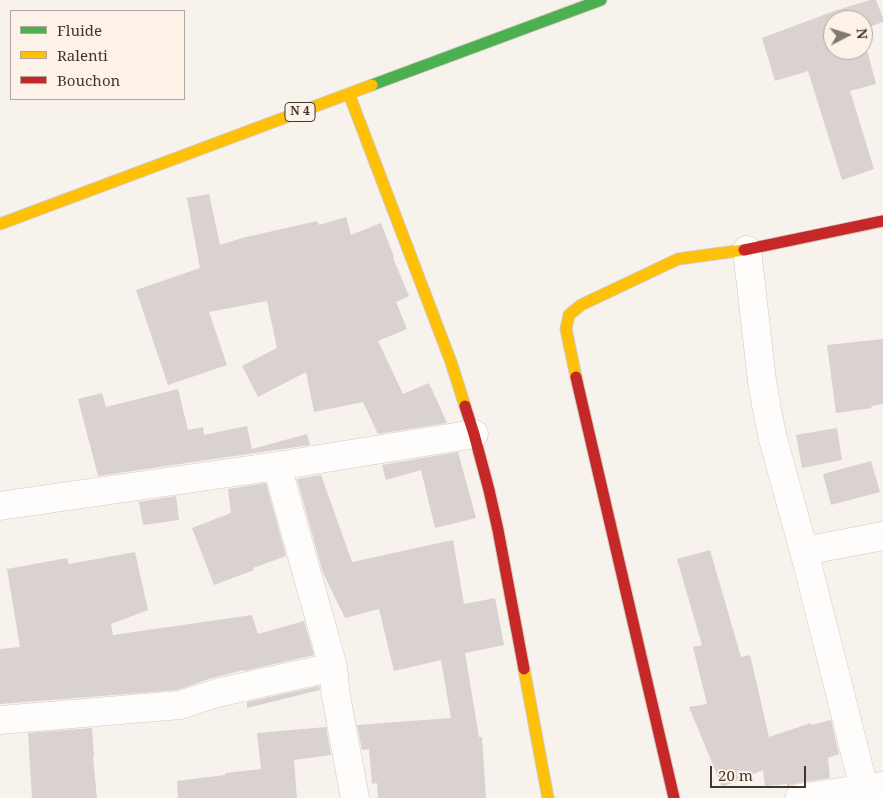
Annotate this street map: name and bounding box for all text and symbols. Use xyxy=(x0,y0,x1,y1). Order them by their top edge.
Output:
legend xyxy=(10,10,185,100)
north arrow xyxy=(823,10,873,60)
text: Fluide xyxy=(57,20,102,40)
text: N xyxy=(852,27,872,40)
text: Ralenti xyxy=(57,45,108,65)
text: Bouchon xyxy=(57,70,120,90)
road number: N 4 xyxy=(285,102,315,121)
scale bar xyxy=(713,756,809,788)
text: 20 m xyxy=(718,765,753,785)

